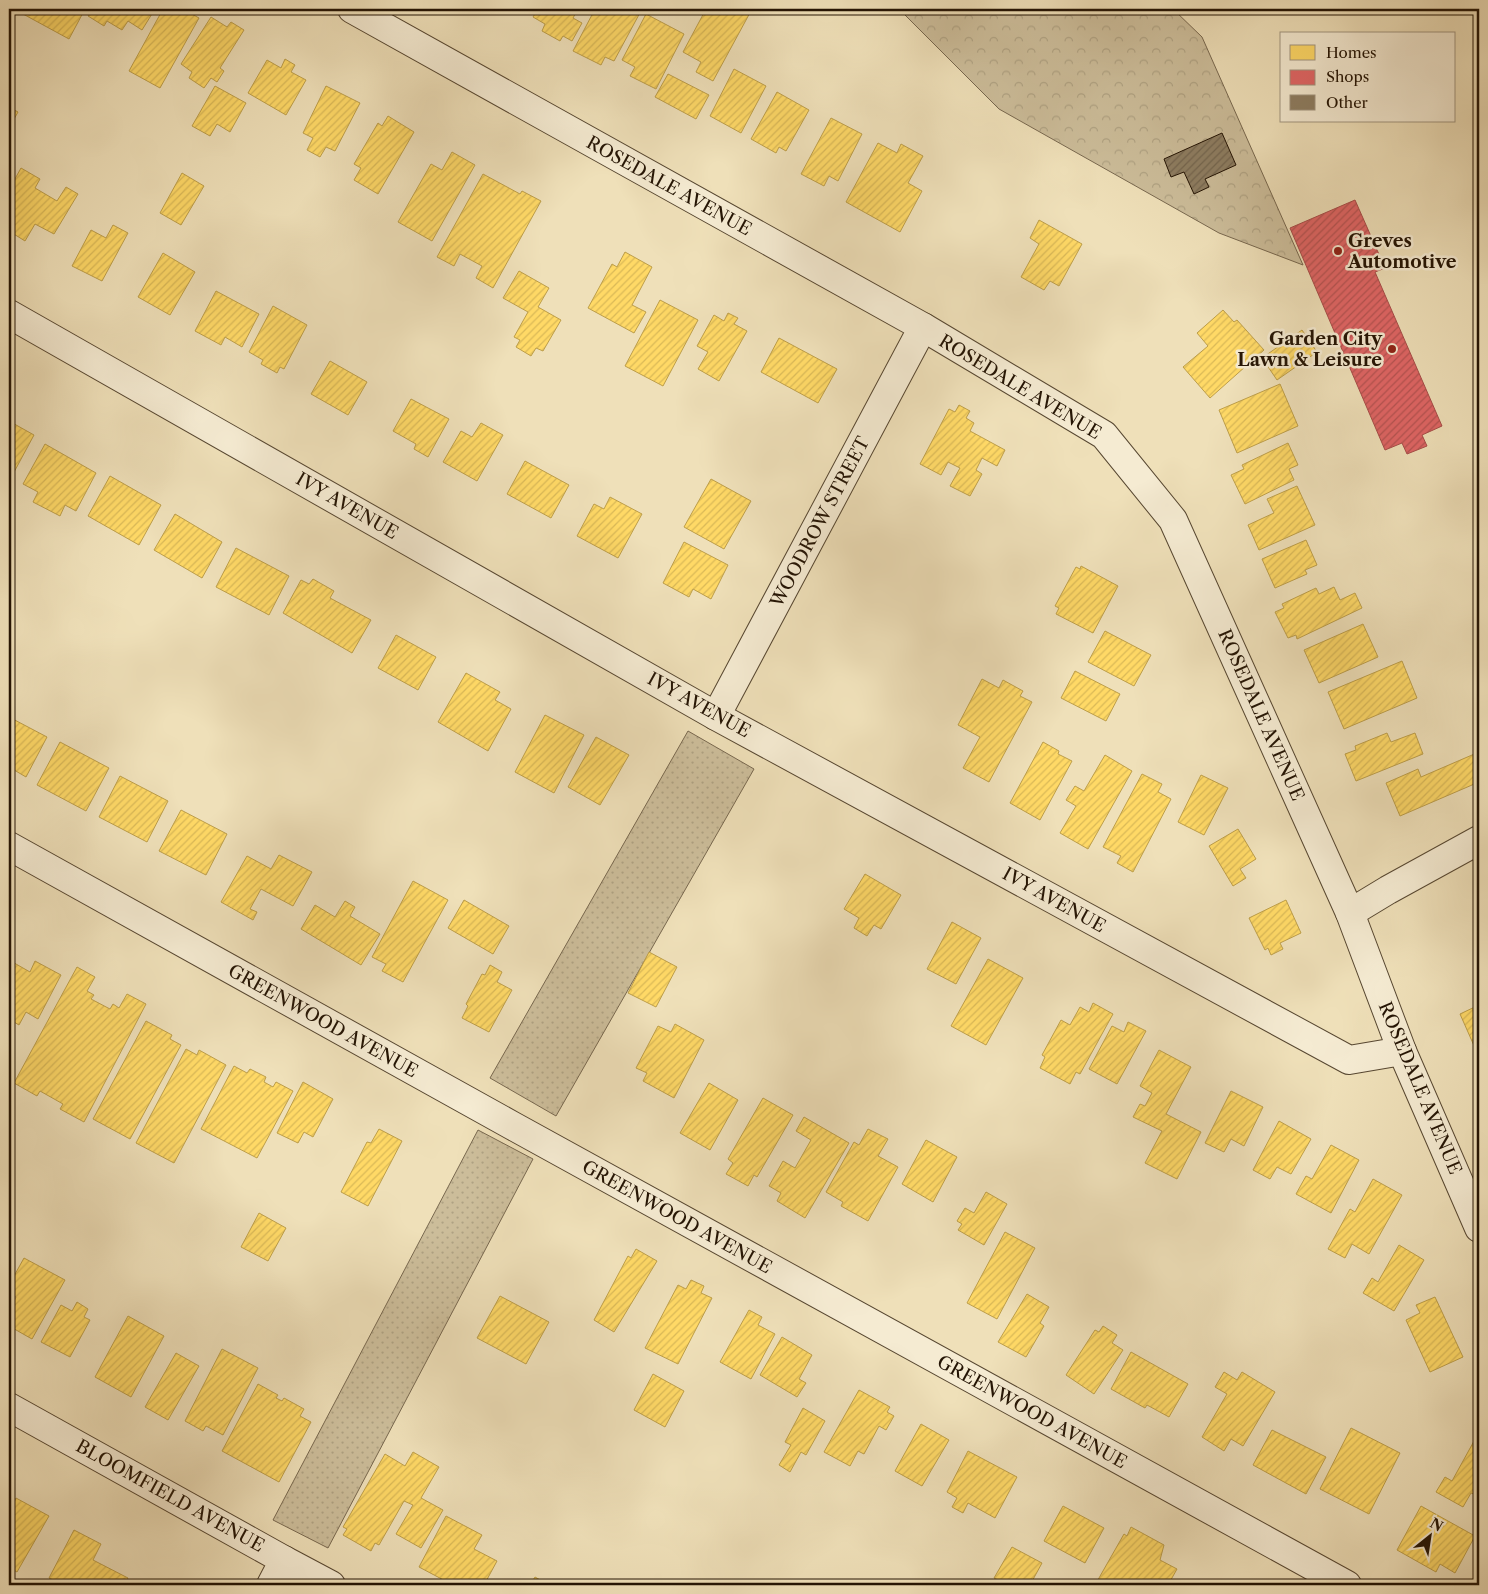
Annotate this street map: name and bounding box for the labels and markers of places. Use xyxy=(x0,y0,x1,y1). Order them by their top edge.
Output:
place label: Greves Automotive xyxy=(1347,230,1457,273)
marker: Greves Automotive xyxy=(1332,245,1344,257)
place label: Garden City Lawn & Leisure xyxy=(1237,328,1383,371)
marker: Garden City Lawn & Leisure xyxy=(1386,343,1398,355)

